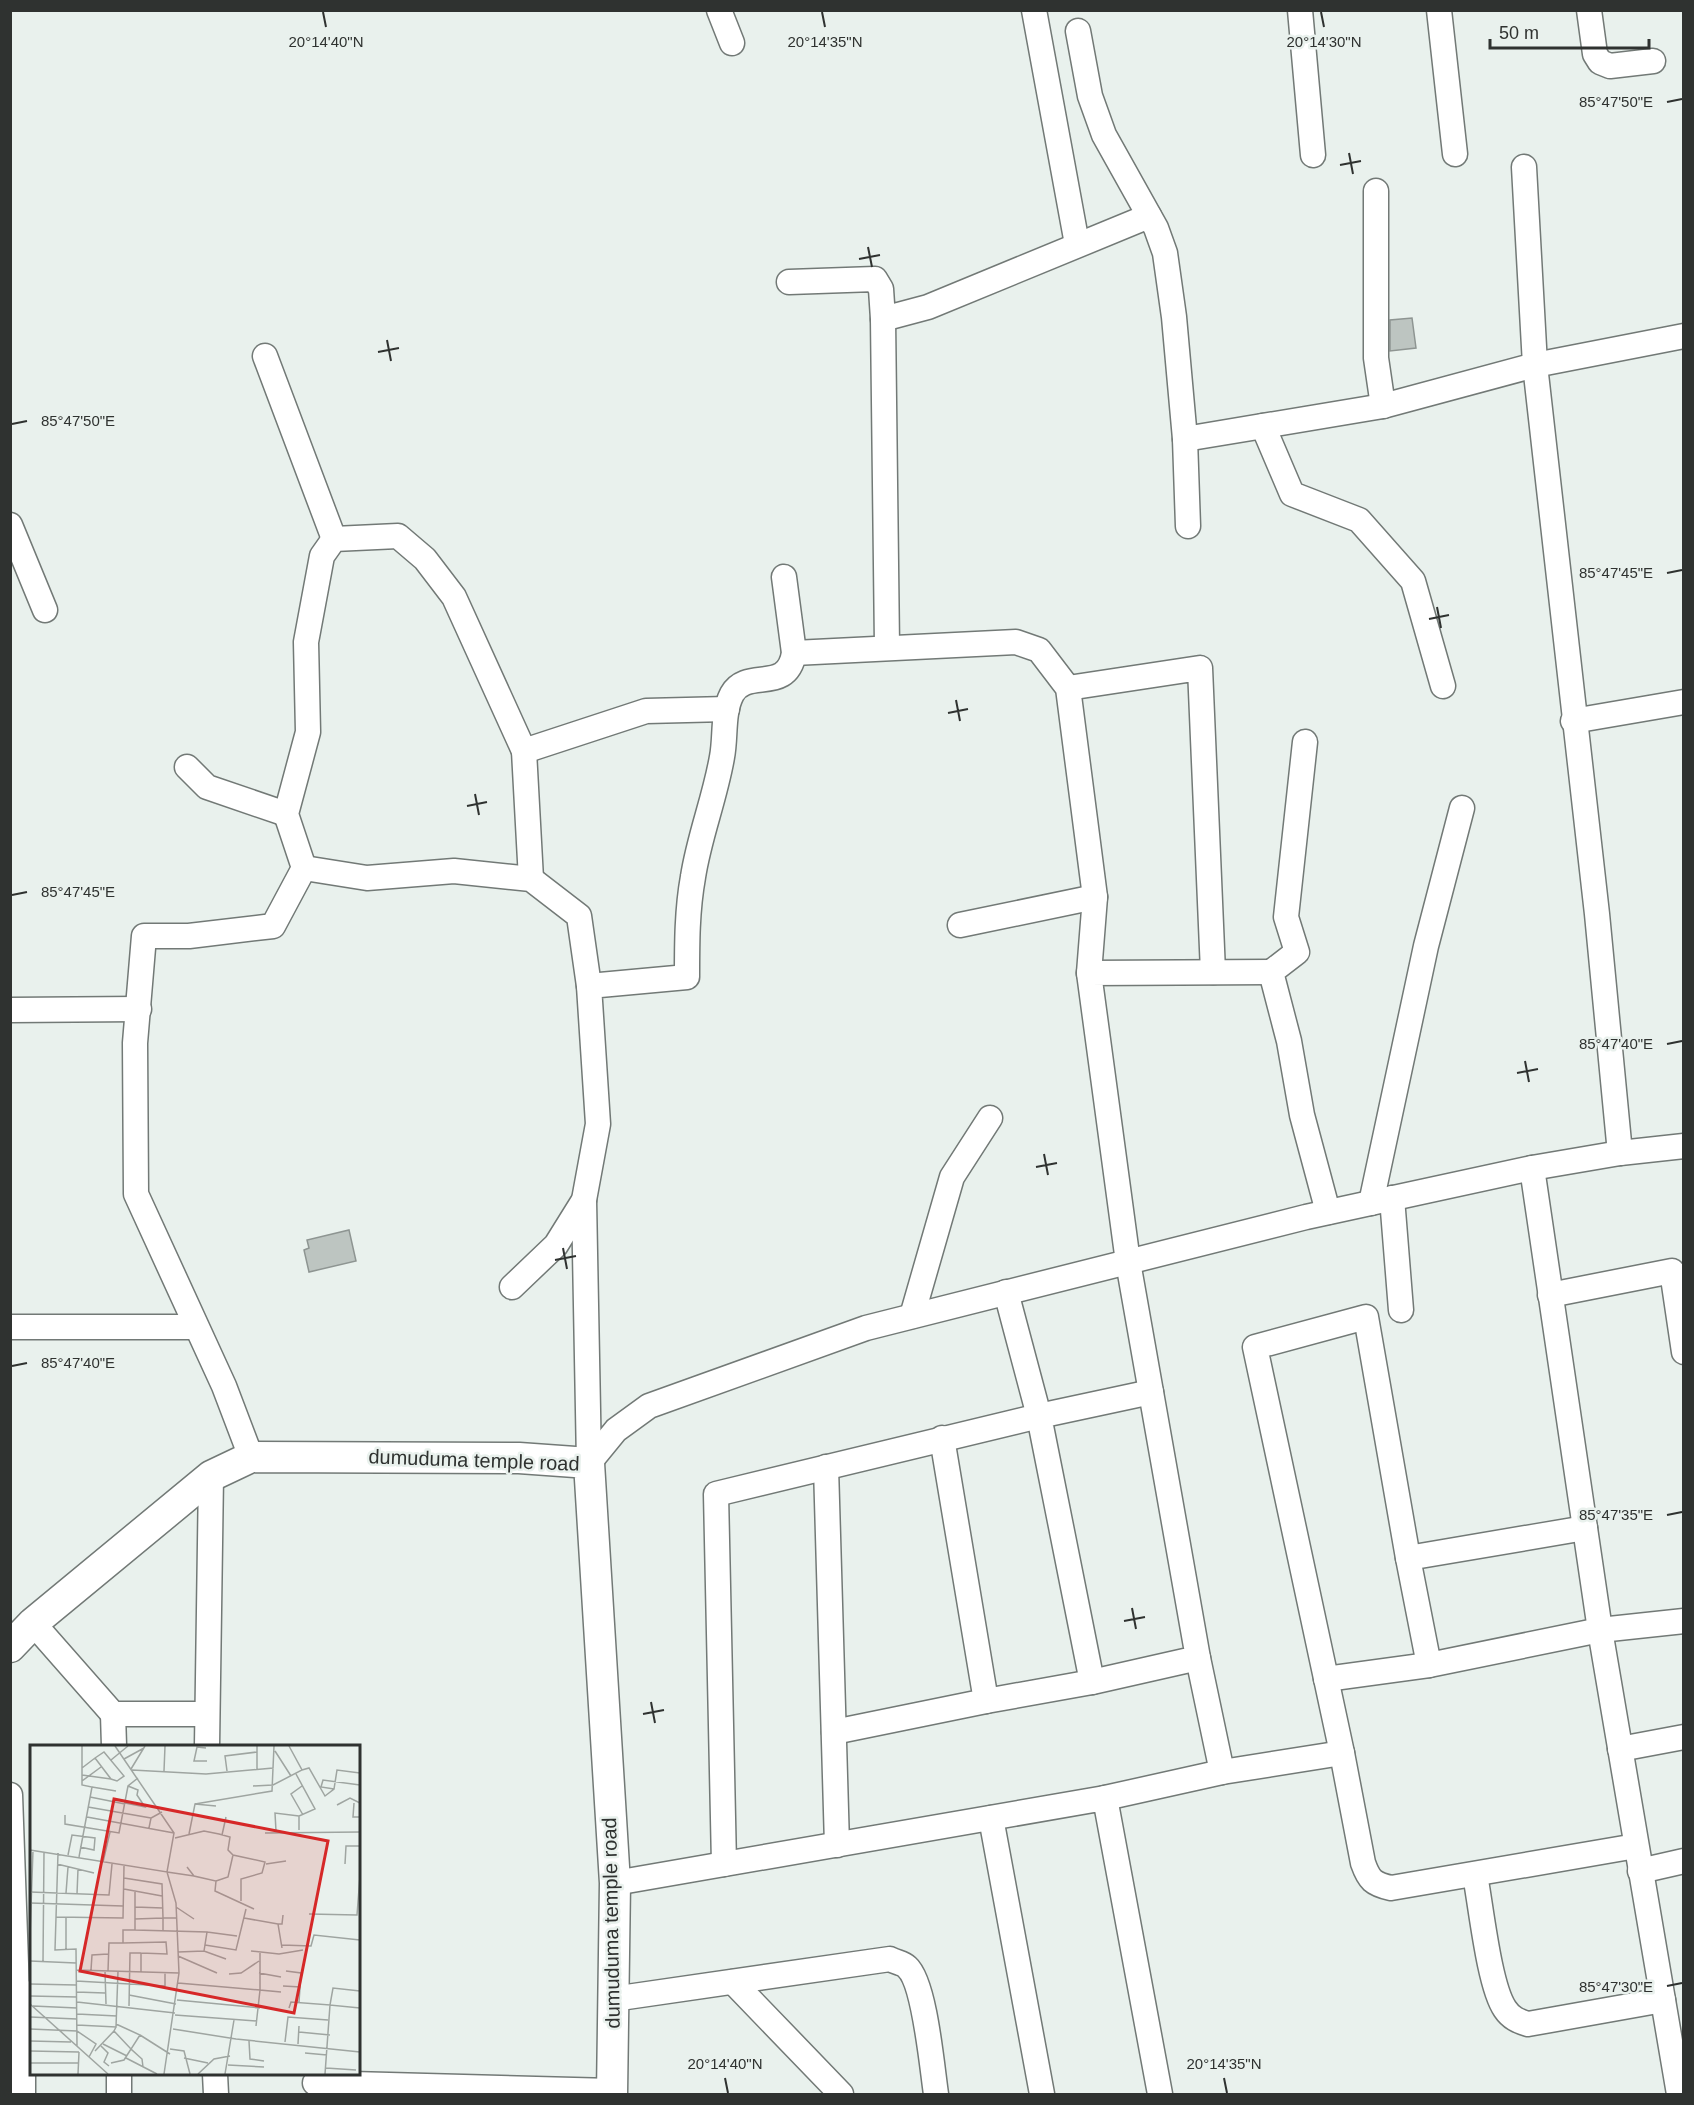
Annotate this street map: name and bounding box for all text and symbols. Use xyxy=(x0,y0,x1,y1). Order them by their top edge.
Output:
scale bar xyxy=(1490,12,1649,50)
text: 50 m xyxy=(1499,23,1539,43)
text: 20°14'40"N xyxy=(288,33,364,50)
text: 20°14'35"N xyxy=(787,33,863,50)
text: 20°14'30"N xyxy=(1286,33,1362,50)
text: 85°47'50"E xyxy=(1579,93,1653,110)
text: 85°47'50"E xyxy=(41,412,115,429)
text: 85°47'45"E xyxy=(1579,564,1653,581)
text: 85°47'45"E xyxy=(41,883,115,900)
text: 85°47'40"E xyxy=(1579,1035,1653,1052)
text: 85°47'40"E xyxy=(41,1354,115,1371)
street label: dumuduma temple road xyxy=(368,1445,580,1475)
text: 85°47'35"E xyxy=(1579,1506,1653,1523)
inset map xyxy=(30,1745,360,2075)
street label: dumuduma temple road xyxy=(598,1817,624,2029)
text: 85°47'30"E xyxy=(1579,1978,1653,1995)
text: 20°14'40"N xyxy=(687,2055,763,2072)
text: 20°14'35"N xyxy=(1186,2055,1262,2072)

